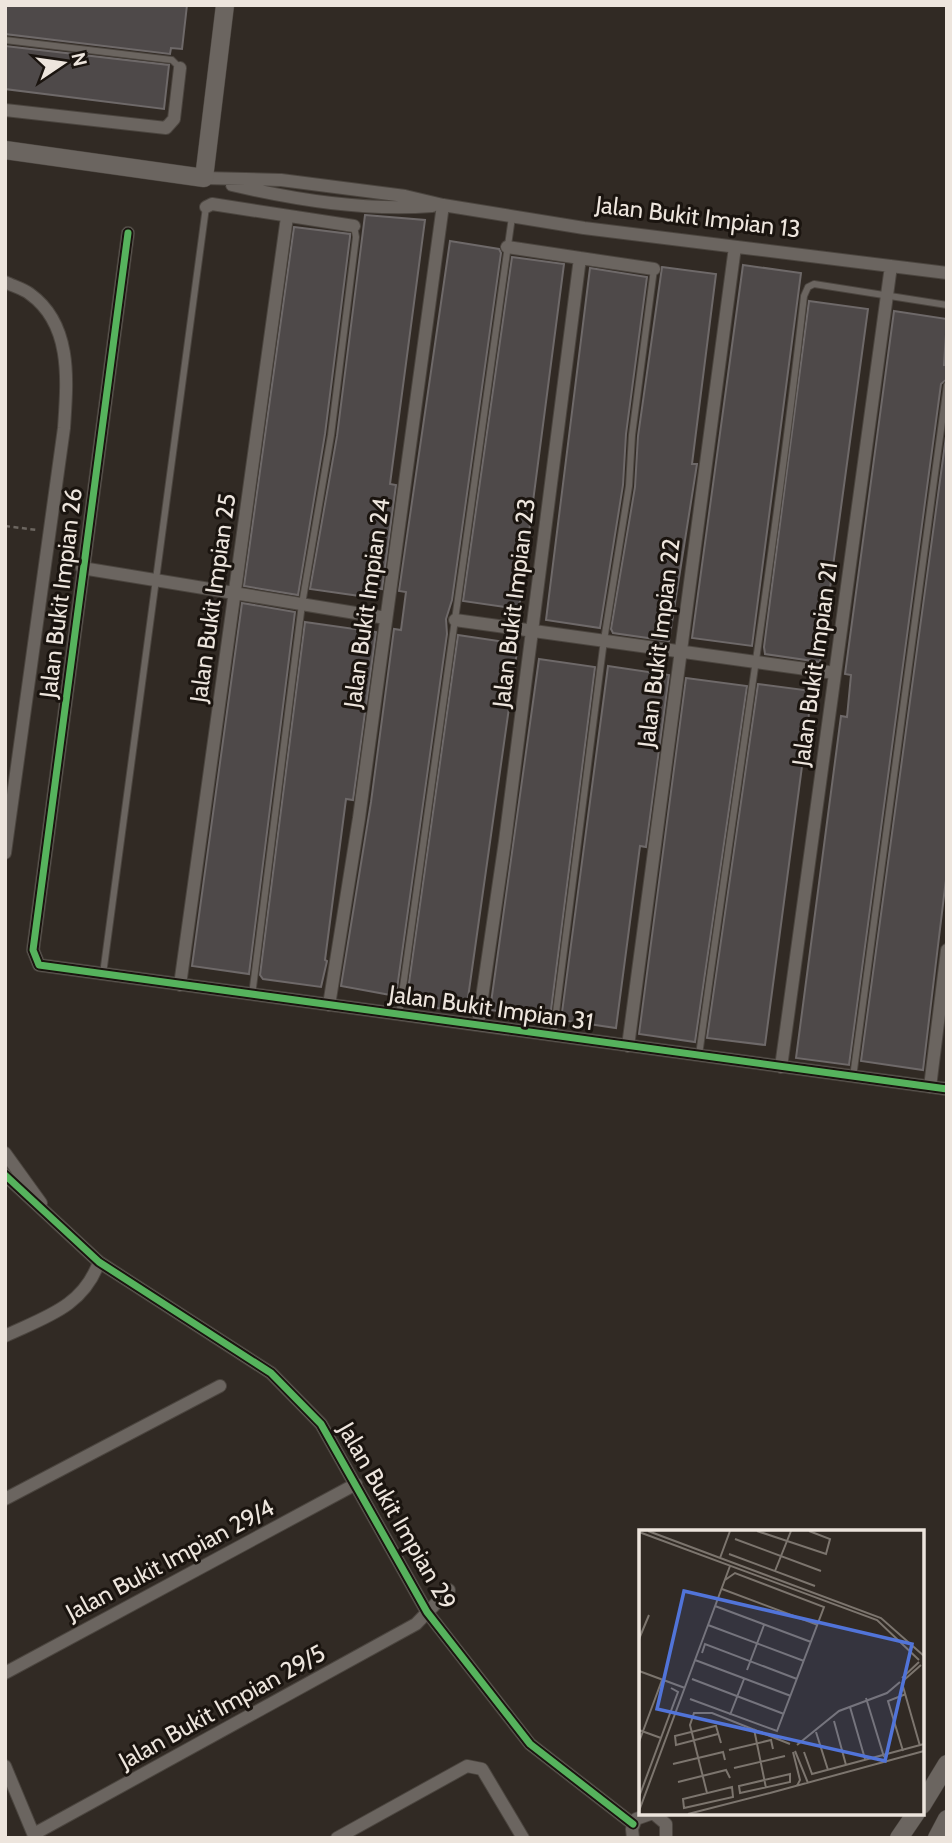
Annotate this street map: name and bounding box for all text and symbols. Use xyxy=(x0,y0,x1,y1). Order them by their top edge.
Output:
north arrow xyxy=(28,28,98,98)
text: N xyxy=(66,50,92,68)
street label: Jalan Bukit Impian 13 xyxy=(593,189,802,243)
street label: Jalan Bukit Impian 26 xyxy=(33,486,88,701)
street label: Jalan Bukit Impian 25 xyxy=(183,492,242,705)
street label: Jalan Bukit Impian 24 xyxy=(337,496,396,711)
street label: Jalan Bukit Impian 23 xyxy=(486,497,541,710)
street label: Jalan Bukit Impian 22 xyxy=(631,537,686,750)
street label: Jalan Bukit Impian 21 xyxy=(786,560,843,769)
street label: Jalan Bukit Impian 31 xyxy=(386,979,595,1036)
street label: Jalan Bukit Impian 29 xyxy=(332,1416,463,1615)
street label: Jalan Bukit Impian 29/4 xyxy=(60,1492,279,1627)
inset map xyxy=(639,1530,924,1815)
street label: Jalan Bukit Impian 29/5 xyxy=(113,1638,330,1776)

